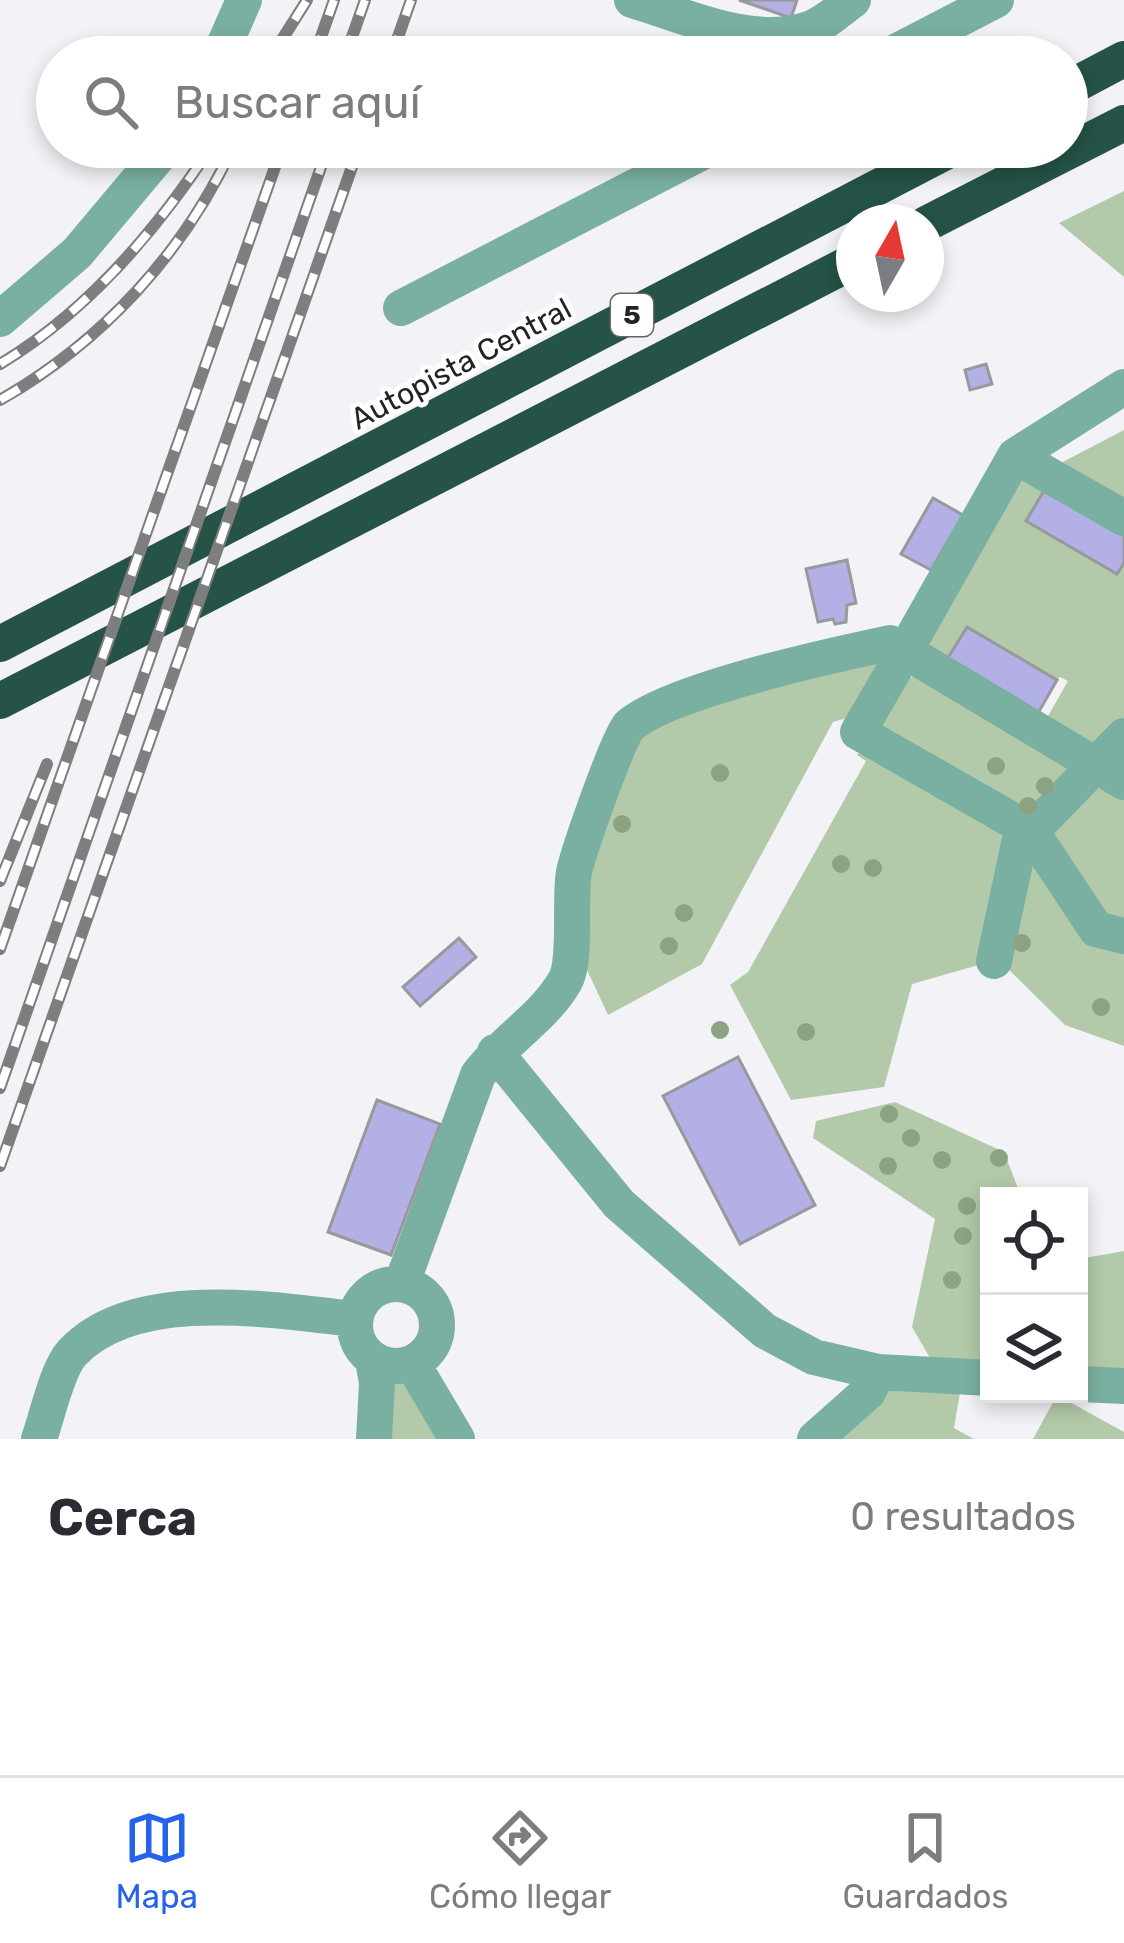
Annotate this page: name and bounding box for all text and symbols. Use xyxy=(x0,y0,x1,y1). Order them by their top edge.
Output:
search box xyxy=(36,36,1088,168)
icon: search xyxy=(78,69,144,135)
text: Buscar aquí xyxy=(174,76,421,129)
north arrow xyxy=(836,204,944,312)
street label: Autopista Central xyxy=(345,291,577,437)
road number: 5 xyxy=(611,294,653,336)
map controls xyxy=(980,1187,1088,1403)
button: locate xyxy=(980,1187,1088,1295)
button: layers xyxy=(980,1295,1088,1403)
text: Cerca xyxy=(48,1487,197,1548)
text: 0 resultados xyxy=(850,1494,1076,1540)
tab: Mapa xyxy=(116,1805,198,1916)
tab: Cómo llegar xyxy=(429,1805,611,1916)
tab: Guardados xyxy=(842,1805,1008,1916)

